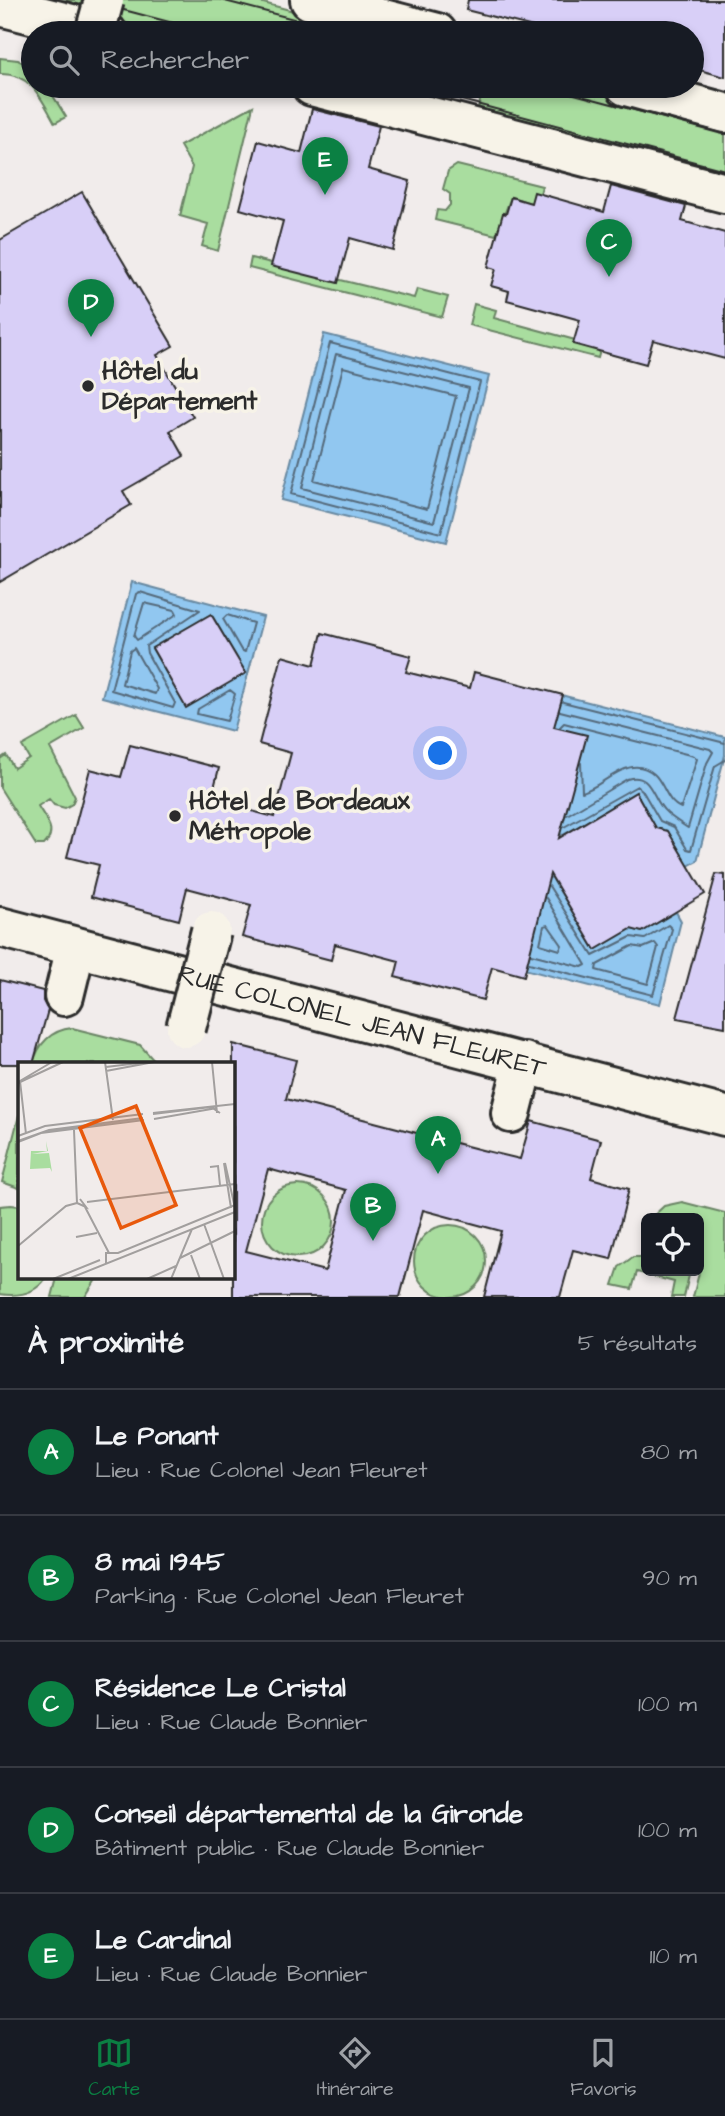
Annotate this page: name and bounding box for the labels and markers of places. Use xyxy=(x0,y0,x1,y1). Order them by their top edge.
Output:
pin: E xyxy=(302,137,348,195)
pin: C xyxy=(586,219,632,277)
pin: D xyxy=(68,279,114,337)
place label: Hôtel du Département xyxy=(102,353,258,419)
marker: Hôtel du Département xyxy=(80,378,96,394)
place label: Hôtel de Bordeaux Métropole xyxy=(189,783,411,849)
marker: Hôtel de Bordeaux Métropole xyxy=(167,808,183,824)
pin: A xyxy=(415,1116,461,1174)
pin: B xyxy=(350,1183,396,1241)

